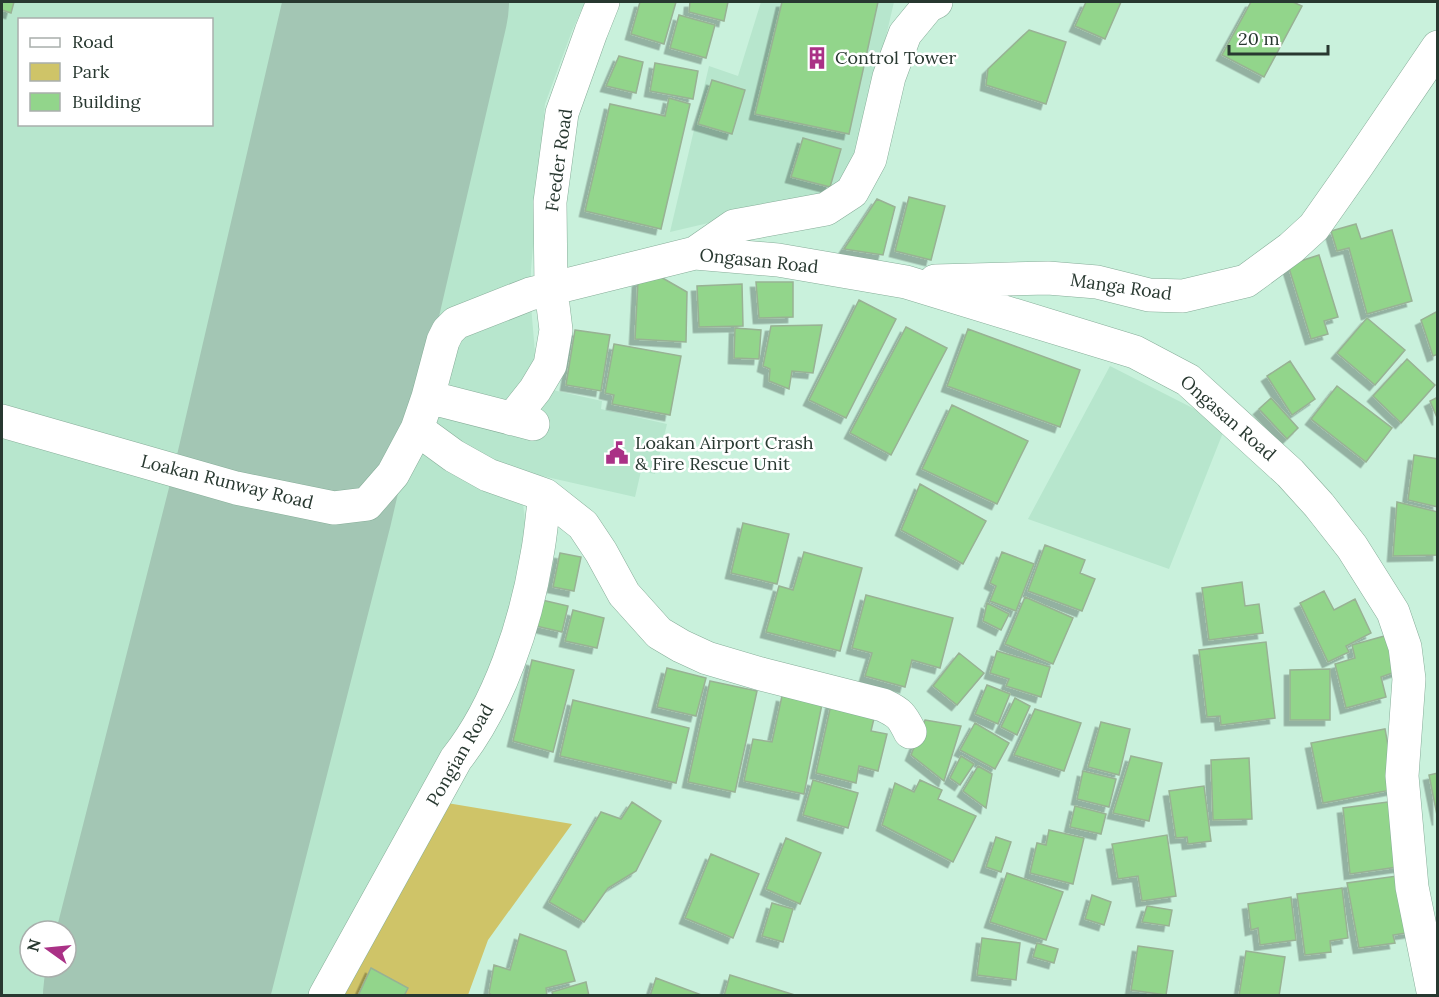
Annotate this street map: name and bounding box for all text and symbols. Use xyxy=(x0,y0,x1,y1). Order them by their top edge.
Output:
legend xyxy=(18,18,213,126)
scale bar xyxy=(1229,18,1328,56)
text: 20 m xyxy=(1238,27,1280,50)
text: Road xyxy=(72,30,114,53)
building icon: Control Tower xyxy=(804,45,830,71)
place label: Control Tower xyxy=(835,46,957,69)
text: Park xyxy=(72,60,110,83)
text: Building xyxy=(72,90,142,113)
street label: Feeder Road xyxy=(540,107,577,213)
street label: Ongasan Road xyxy=(698,243,820,278)
street label: Manga Road xyxy=(1069,268,1174,305)
street label: Ongasan Road xyxy=(1176,370,1281,466)
place label: Loakan Airport Crash & Fire Rescue Unit xyxy=(635,431,814,475)
public building icon: Loakan Airport Crash & Fire Rescue Unit xyxy=(604,440,630,466)
street label: Loakan Runway Road xyxy=(139,449,316,514)
street label: Pongian Road xyxy=(421,699,498,810)
north arrow xyxy=(18,919,78,979)
text: N xyxy=(22,937,45,954)

